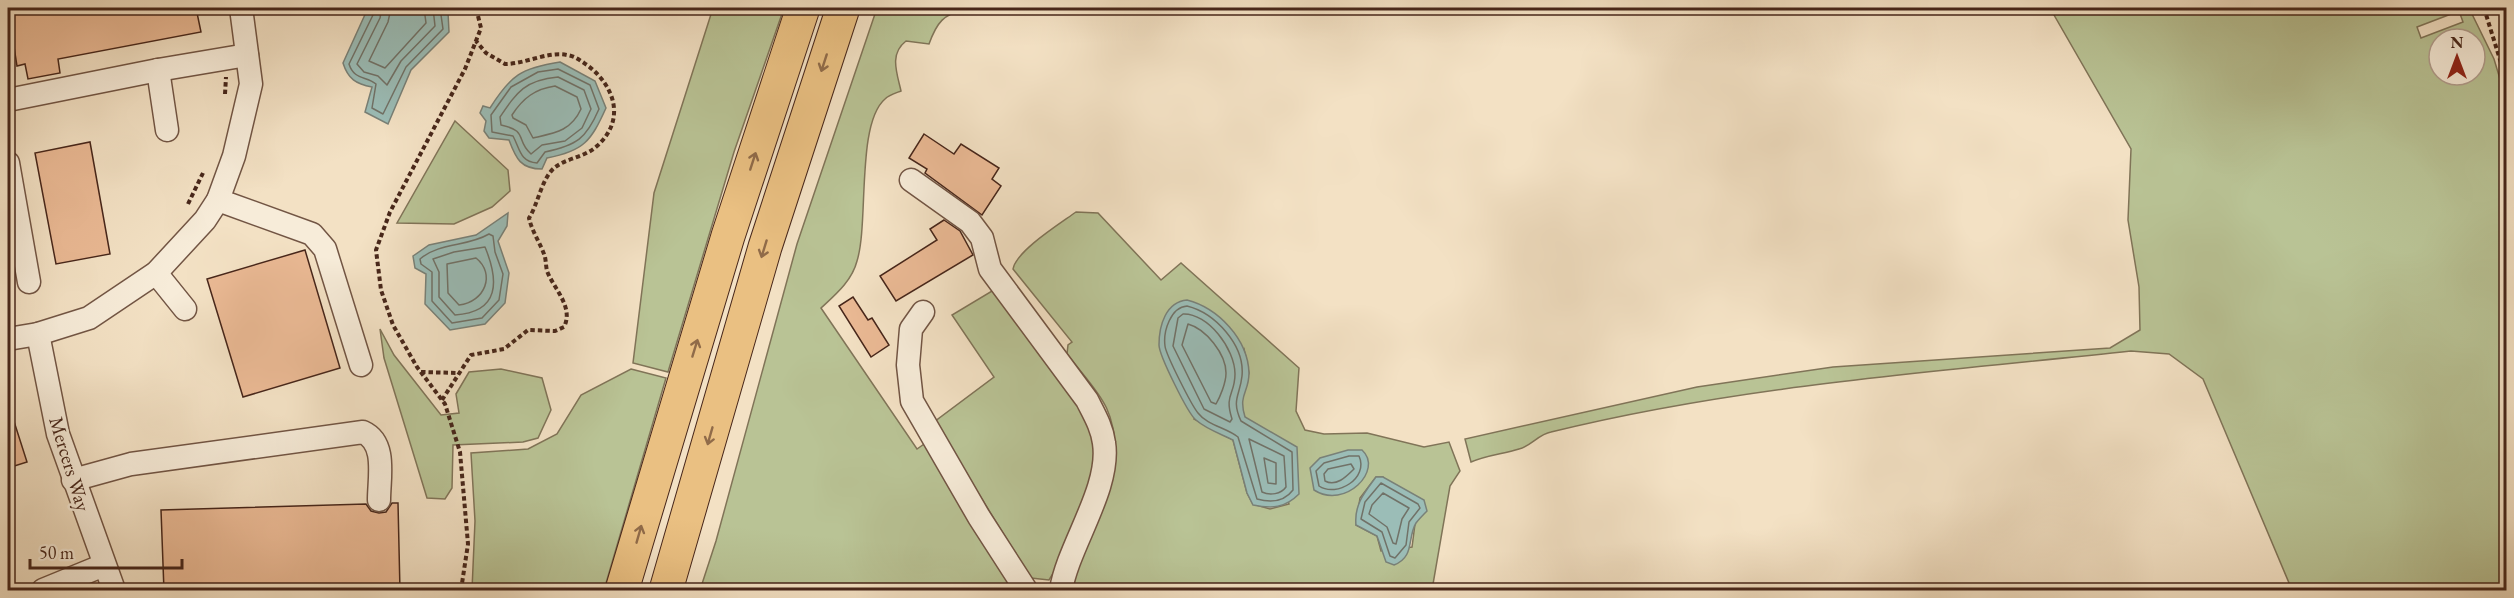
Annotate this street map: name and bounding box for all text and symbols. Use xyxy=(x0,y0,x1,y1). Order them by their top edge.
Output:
north arrow xyxy=(2427,27,2487,87)
text: N xyxy=(2451,32,2464,53)
one-way arrow xyxy=(818,53,829,72)
one-way arrow xyxy=(748,152,759,171)
one-way arrow xyxy=(758,239,769,258)
one-way arrow xyxy=(690,339,701,358)
street label: Mercers Way xyxy=(43,414,97,515)
one-way arrow xyxy=(704,426,716,445)
one-way arrow xyxy=(634,525,645,544)
scale bar xyxy=(30,532,182,570)
text: 50 m xyxy=(39,541,74,564)

